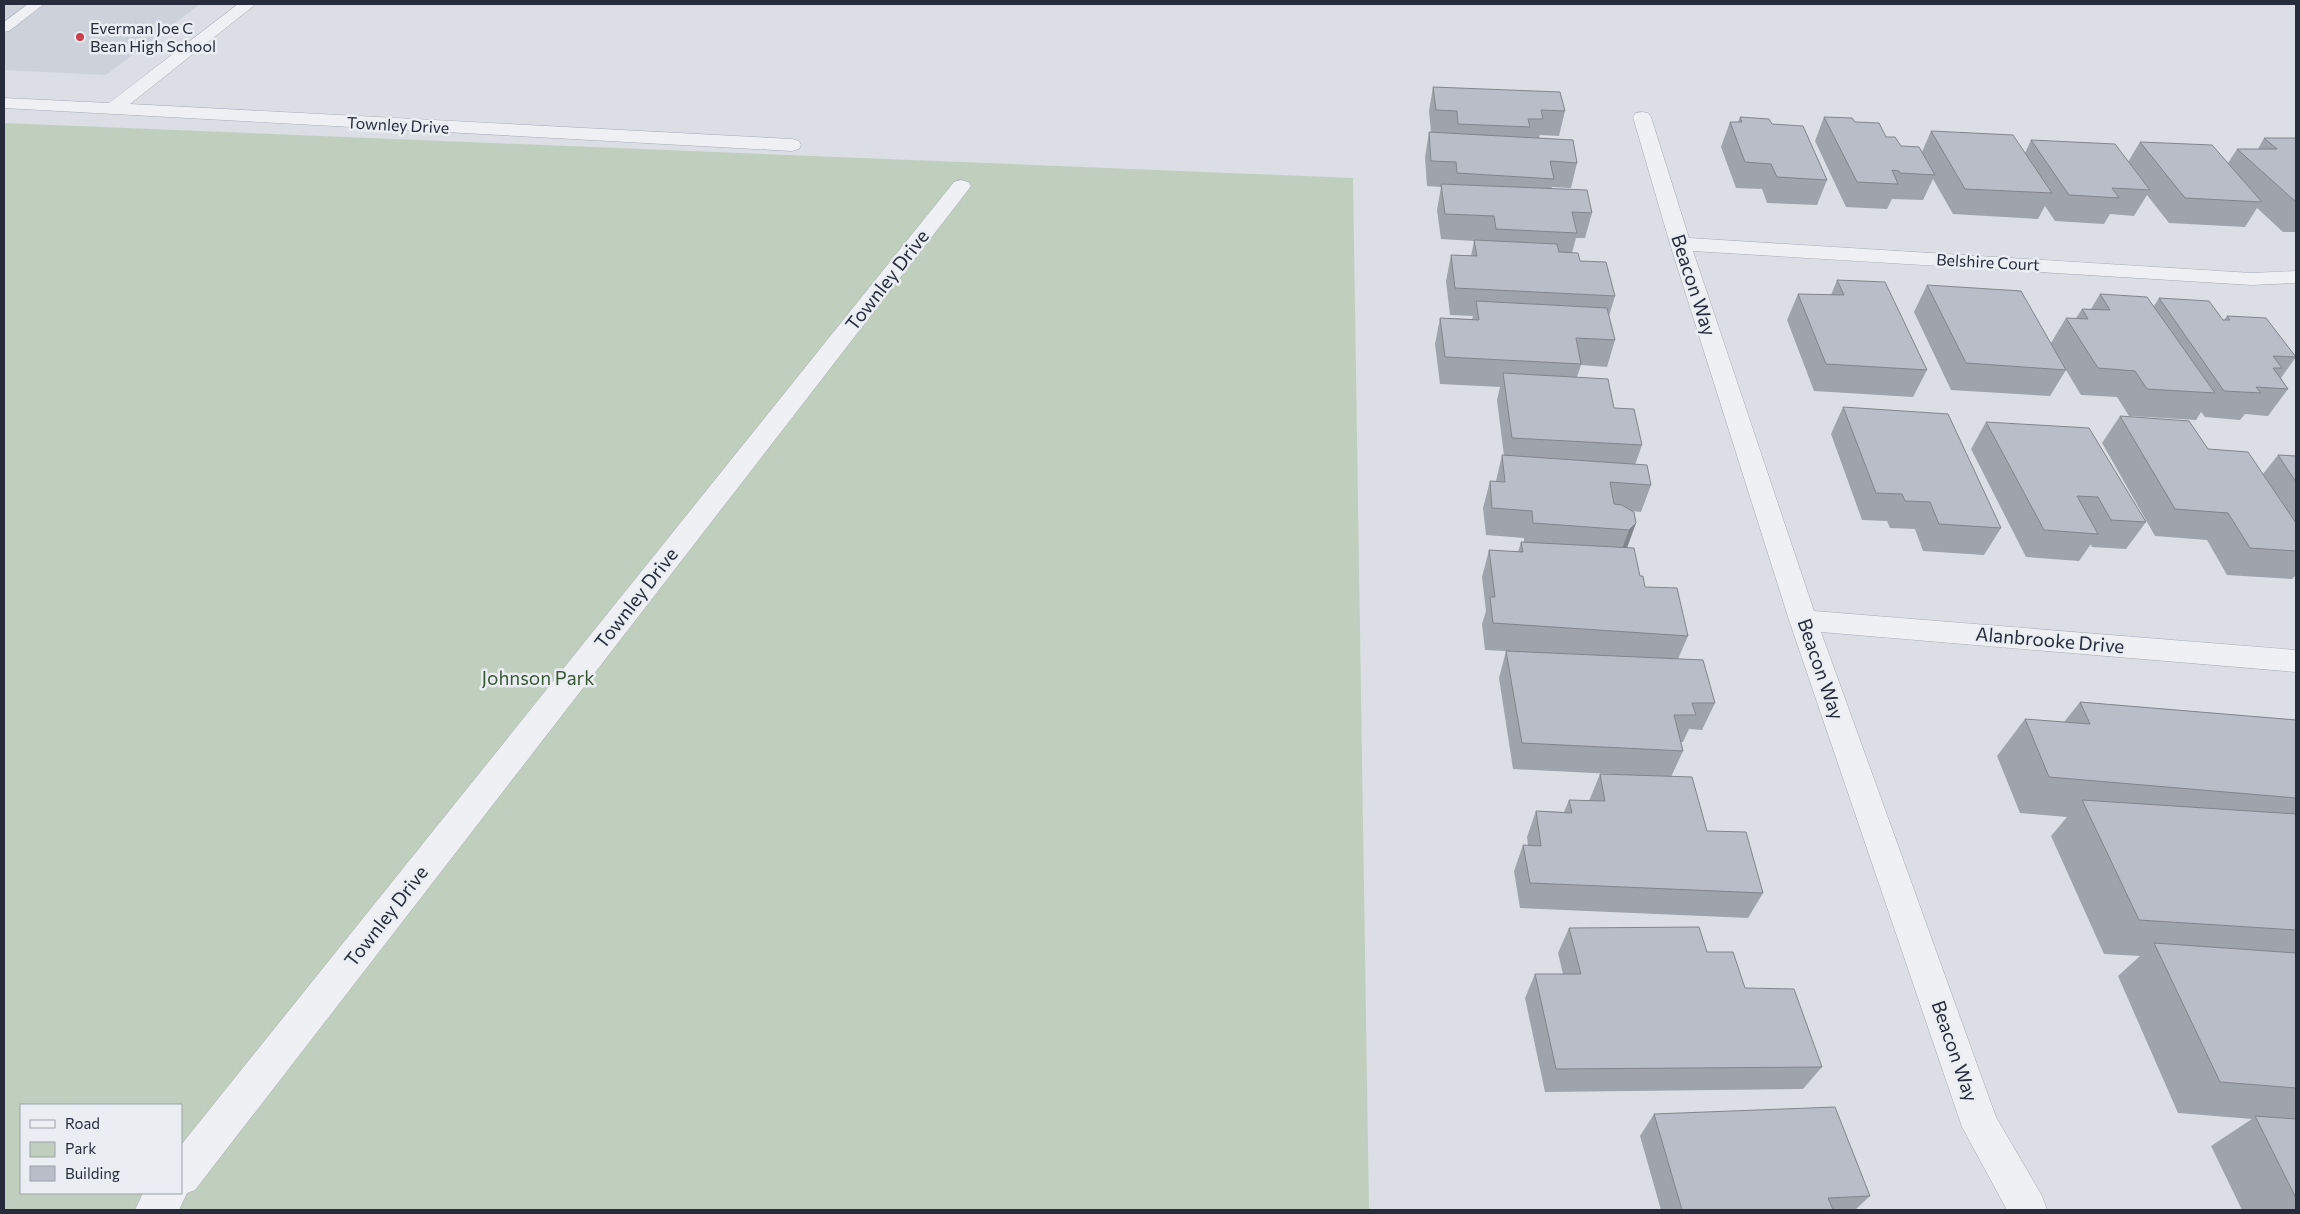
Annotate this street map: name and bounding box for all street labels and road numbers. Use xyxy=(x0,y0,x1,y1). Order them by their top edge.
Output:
street label: Townley Drive xyxy=(346,112,450,137)
street label: Townley Drive xyxy=(840,225,933,335)
street label: Beacon Way xyxy=(1667,231,1722,339)
street label: Belshire Court xyxy=(1936,249,2041,274)
street label: Townley Drive xyxy=(589,543,682,653)
street label: Beacon Way xyxy=(1793,615,1850,723)
street label: Alanbrooke Drive xyxy=(1975,622,2125,657)
street label: Townley Drive xyxy=(339,861,432,971)
street label: Beacon Way xyxy=(1927,997,1984,1105)

